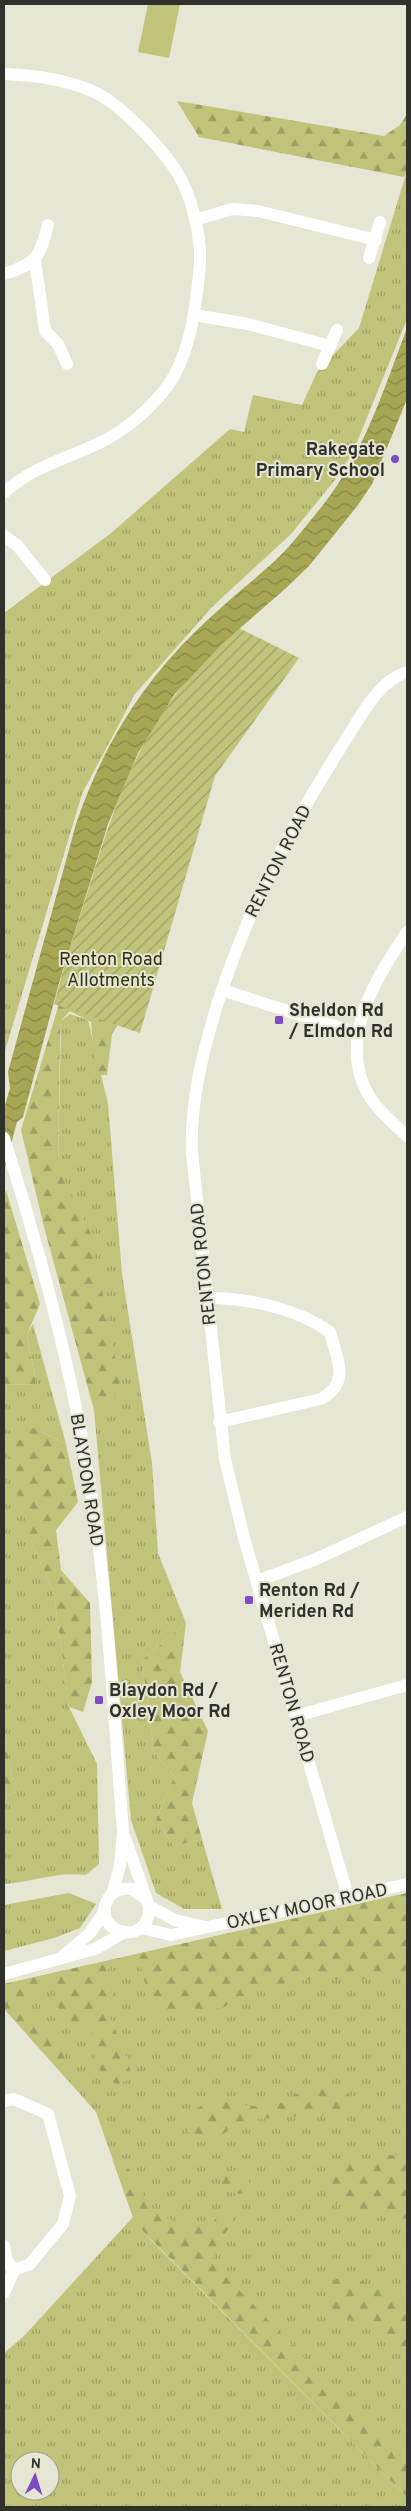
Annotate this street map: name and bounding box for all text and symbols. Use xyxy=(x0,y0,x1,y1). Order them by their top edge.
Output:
place label: Rakegate Primary School xyxy=(256,439,385,483)
marker: Rakegate Primary School xyxy=(389,453,401,465)
street label: RENTON ROAD xyxy=(241,801,318,922)
park label: Renton Road Allotments xyxy=(59,949,163,993)
place label: Sheldon Rd / Elmdon Rd xyxy=(288,1000,393,1044)
marker: Sheldon Rd / Elmdon Rd xyxy=(273,1014,285,1026)
street label: RENTON ROAD xyxy=(187,1201,222,1326)
street label: BLAYDON ROAD xyxy=(64,1412,107,1549)
place label: Renton Rd / Meriden Rd xyxy=(259,1580,360,1624)
marker: Renton Rd / Meriden Rd xyxy=(243,1594,255,1606)
street label: RENTON ROAD xyxy=(262,1641,319,1766)
place label: Blaydon Rd / Oxley Moor Rd xyxy=(109,1680,231,1724)
marker: Blaydon Rd / Oxley Moor Rd xyxy=(93,1694,105,1706)
street label: OXLEY MOOR ROAD xyxy=(225,1879,390,1936)
north arrow xyxy=(10,2451,60,2501)
text: N xyxy=(30,2456,41,2473)

